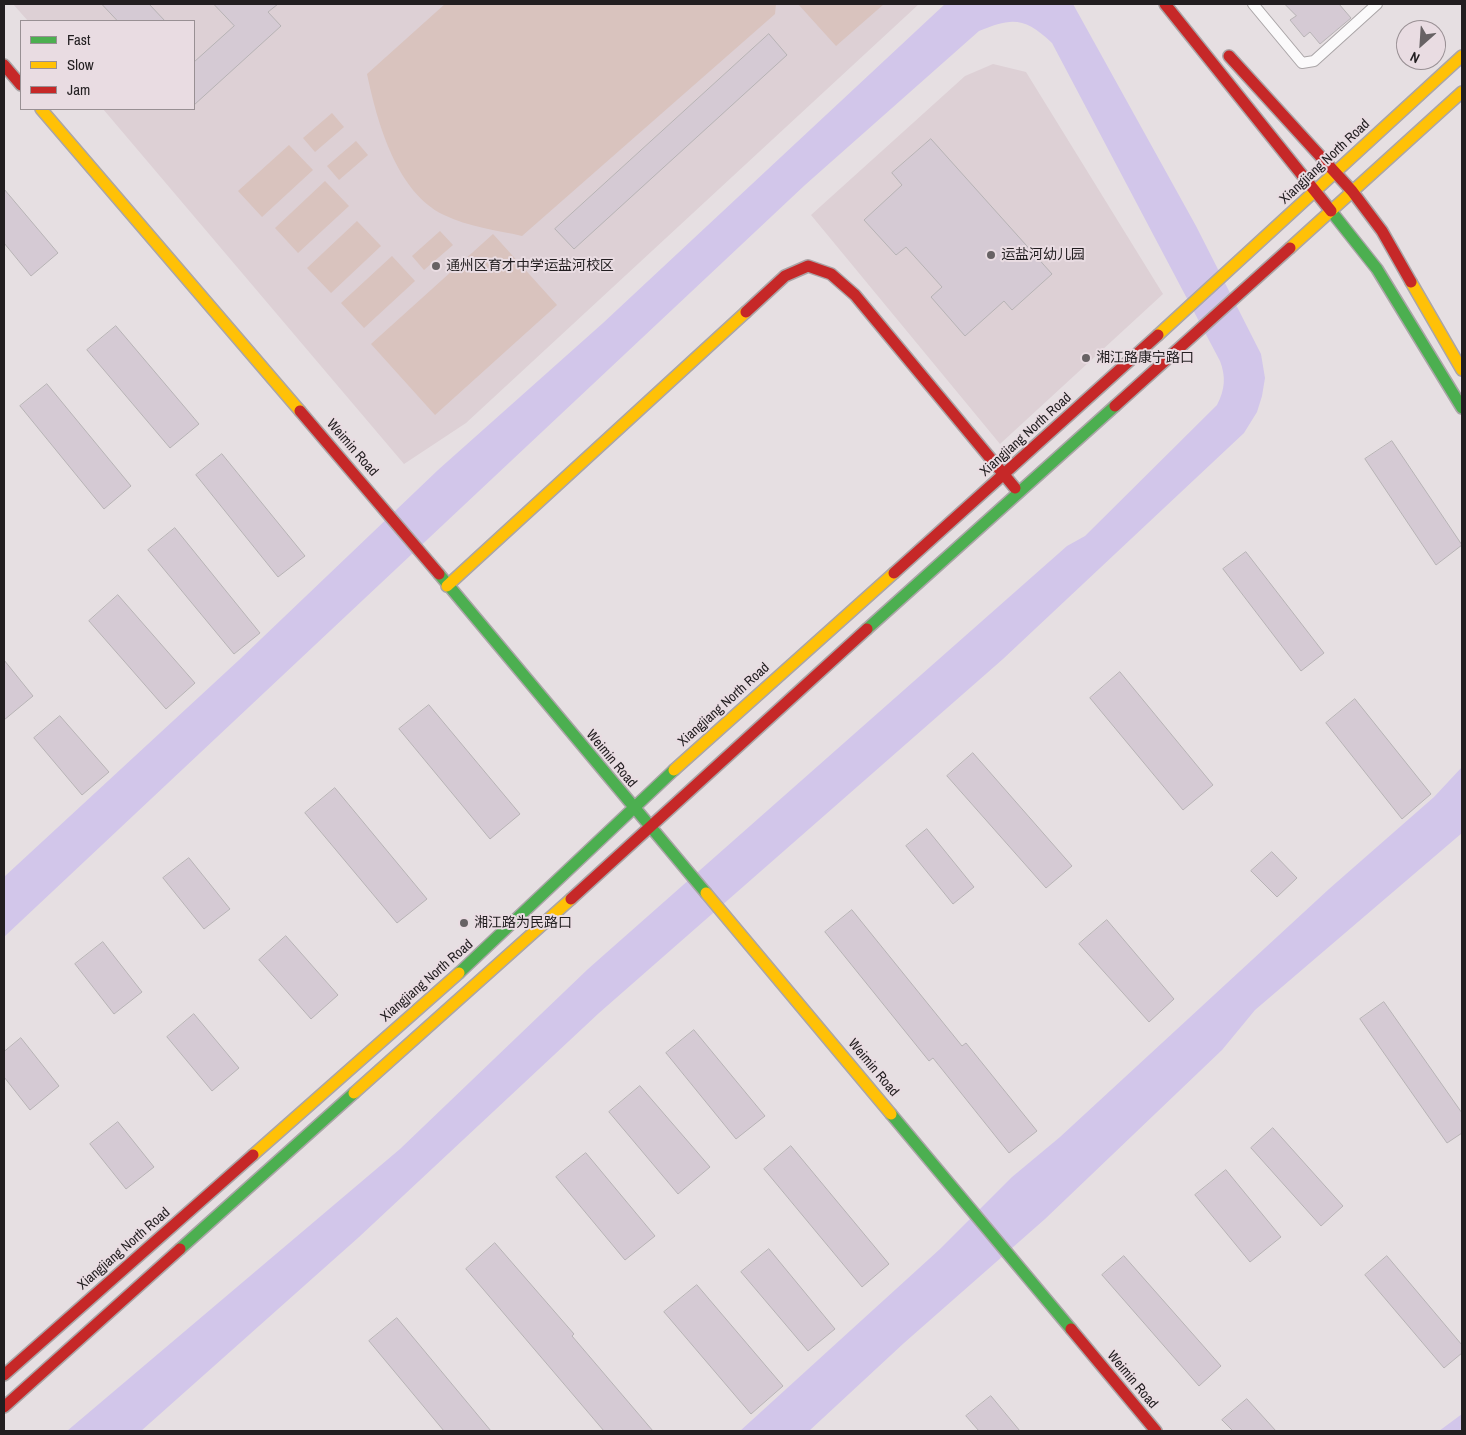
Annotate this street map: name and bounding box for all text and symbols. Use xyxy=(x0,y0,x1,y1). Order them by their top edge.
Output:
legend xyxy=(20,20,195,110)
north arrow xyxy=(1396,20,1446,70)
text: Fast xyxy=(67,29,90,50)
text: N xyxy=(1407,48,1423,67)
text: Slow xyxy=(67,54,94,75)
text: Jam xyxy=(67,79,90,100)
street label: Xiangjiang North Road xyxy=(1277,116,1373,208)
place label: 运盐河幼儿园 xyxy=(1001,247,1085,263)
marker: 运盐河幼儿园 xyxy=(985,249,997,261)
place label: 通州区育才中学运盐河校区 xyxy=(446,258,614,274)
marker: 通州区育才中学运盐河校区 xyxy=(430,260,442,272)
place label: 湘江路康宁路口 xyxy=(1096,350,1194,366)
marker: 湘江路康宁路口 xyxy=(1080,352,1092,364)
street label: Xiangjiang North Road xyxy=(977,390,1075,480)
street label: Weimin Road xyxy=(323,416,381,480)
street label: Xiangjiang North Road xyxy=(675,660,773,750)
street label: Weimin Road xyxy=(582,727,640,791)
place label: 湘江路为民路口 xyxy=(474,915,572,931)
marker: 湘江路为民路口 xyxy=(458,917,470,929)
street label: Xiangjiang North Road xyxy=(377,936,477,1026)
street label: Weimin Road xyxy=(844,1036,902,1100)
street label: Xiangjiang North Road xyxy=(74,1204,174,1294)
street label: Weimin Road xyxy=(1103,1348,1161,1412)

